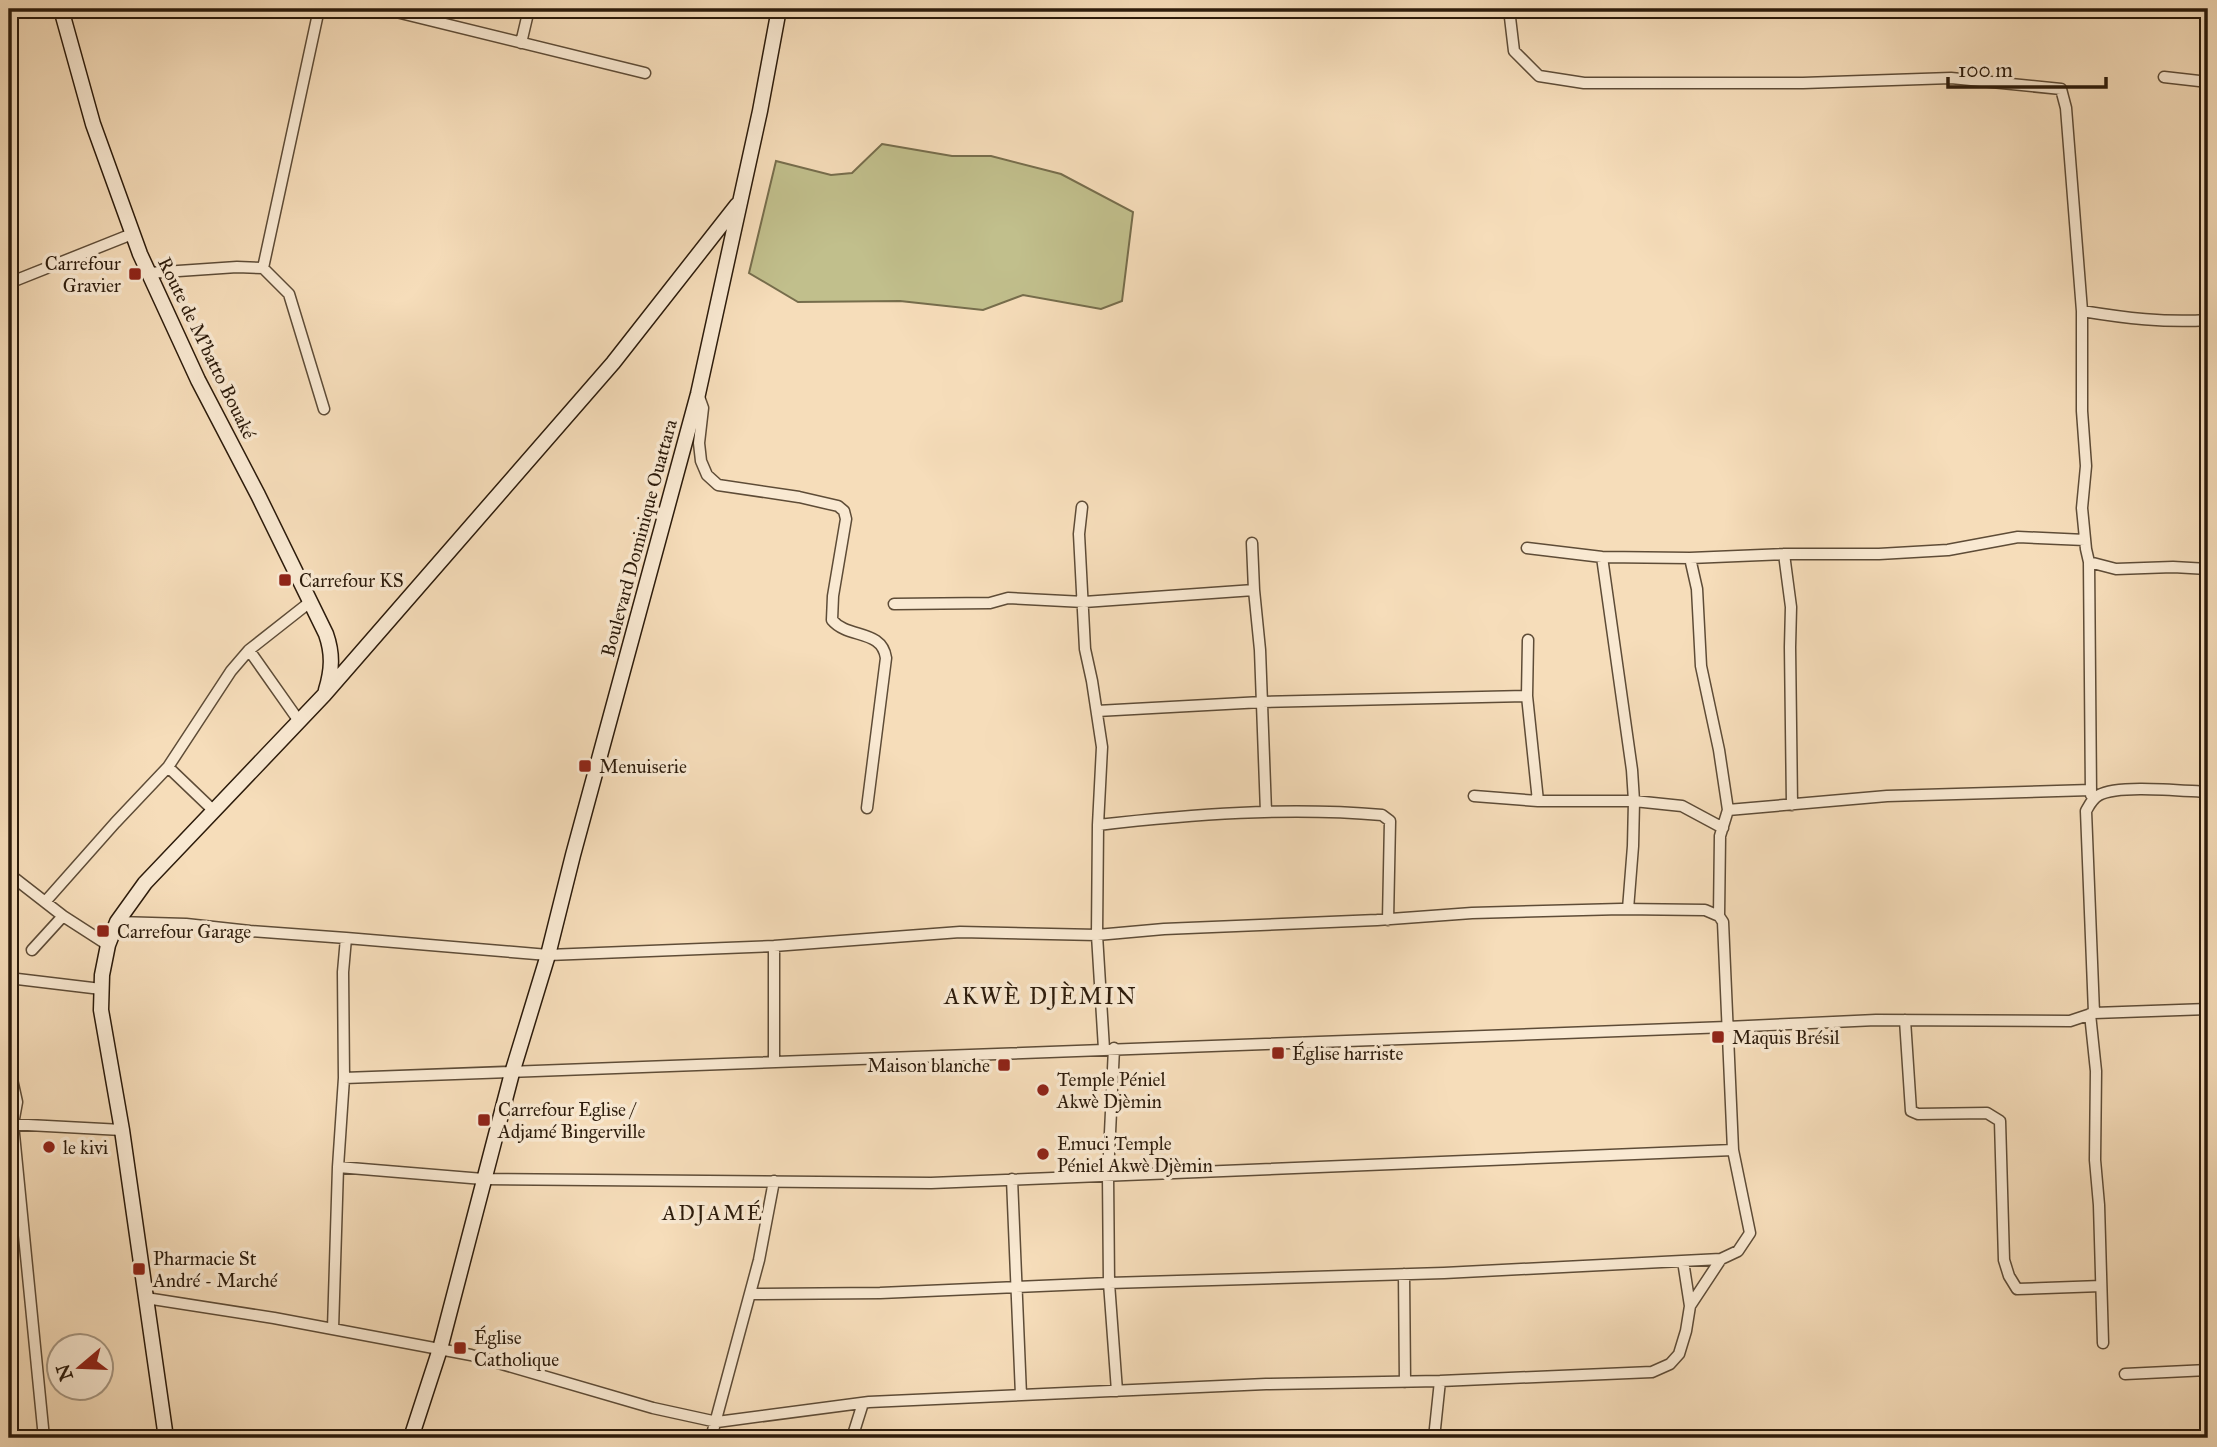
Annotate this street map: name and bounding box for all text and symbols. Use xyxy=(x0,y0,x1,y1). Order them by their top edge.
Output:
scale bar xyxy=(1948,46,2105,90)
text: 100 m xyxy=(1958,57,2013,83)
place label: Carrefour Gravier xyxy=(45,252,122,297)
street label: Route de M'batto Bouaké xyxy=(153,253,261,443)
marker: Carrefour Gravier xyxy=(127,266,143,282)
street label: Boulevard Dominique Ouattara xyxy=(596,416,683,659)
place label: Carrefour KS xyxy=(299,569,404,592)
marker: Carrefour KS xyxy=(277,572,293,588)
place label: Menuiserie xyxy=(599,755,687,778)
marker: Menuiserie xyxy=(577,758,593,774)
place label: Carrefour Garage xyxy=(117,920,251,944)
marker: Carrefour Garage xyxy=(95,923,111,939)
district label: AKWÈ DJÈMIN xyxy=(943,981,1138,1010)
place label: Maquis Brésil xyxy=(1732,1026,1841,1050)
marker: Maquis Brésil xyxy=(1710,1029,1726,1045)
place label: Église harriste xyxy=(1292,1041,1403,1066)
marker: Église harriste xyxy=(1270,1045,1286,1061)
place label: Maison blanche xyxy=(867,1054,990,1077)
marker: Maison blanche xyxy=(996,1057,1012,1073)
place label: Temple Péniel Akwè Djèmin xyxy=(1056,1068,1166,1113)
marker: Temple Péniel Akwè Djèmin xyxy=(1035,1082,1051,1098)
place label: Carrefour Eglise / Adjamé Bingerville xyxy=(497,1098,646,1144)
marker: Carrefour Eglise / Adjamé Bingerville xyxy=(476,1112,492,1128)
place label: Emuci Temple Péniel Akwè Djèmin xyxy=(1057,1132,1213,1177)
place label: le kivi xyxy=(63,1136,108,1159)
marker: le kivi xyxy=(41,1139,57,1155)
marker: Emuci Temple Péniel Akwè Djèmin xyxy=(1035,1146,1051,1162)
district label: ADJAMÉ xyxy=(661,1199,764,1226)
place label: Pharmacie St André - Marché xyxy=(152,1247,278,1292)
marker: Pharmacie St André - Marché xyxy=(131,1261,147,1277)
place label: Église Catholique xyxy=(474,1325,559,1372)
north arrow xyxy=(46,1332,116,1402)
marker: Église Catholique xyxy=(452,1340,468,1356)
text: N xyxy=(51,1361,78,1384)

